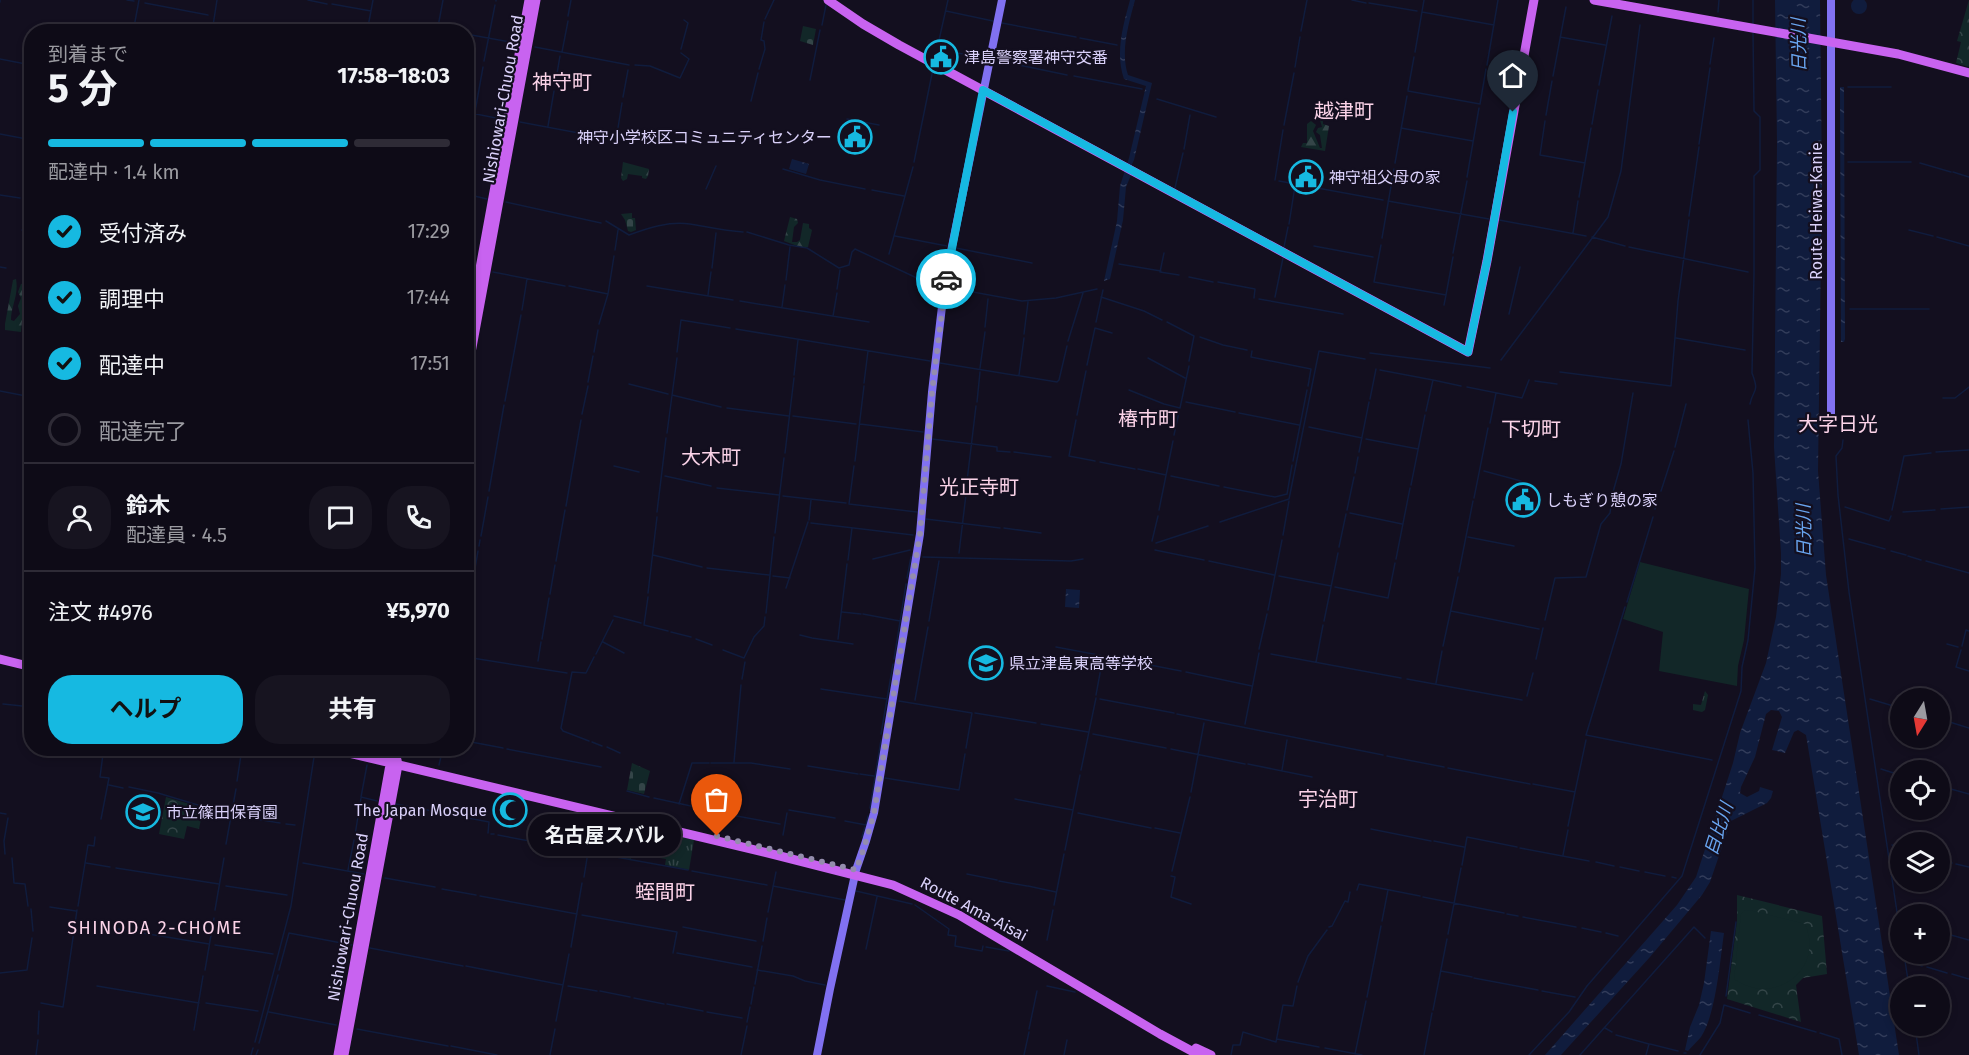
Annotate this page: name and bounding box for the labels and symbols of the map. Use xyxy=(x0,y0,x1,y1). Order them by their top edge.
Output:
street label: Nishiowari-Chuou Road xyxy=(479,13,527,185)
water label: 日光川 xyxy=(1787,16,1810,72)
public building icon: 津島警察署神守交番 xyxy=(923,39,959,75)
place label: 津島警察署神守交番 xyxy=(964,48,1108,67)
pin xyxy=(1487,50,1538,112)
district label: 神守町 xyxy=(532,70,592,94)
district label: 越津町 xyxy=(1314,99,1374,123)
public building icon: 神守小学校区コミュニティセンター xyxy=(837,119,873,155)
place label: 神守小学校区コミュニティセンター xyxy=(577,128,832,147)
street label: Route Heiwa-Kanie xyxy=(1807,142,1826,280)
public building icon: 神守祖父母の家 xyxy=(1288,159,1324,195)
place label: 神守祖父母の家 xyxy=(1329,168,1441,187)
courier xyxy=(916,249,976,309)
district label: 椿市町 xyxy=(1118,407,1178,431)
district label: 大字日光 xyxy=(1798,412,1878,436)
district label: 下切町 xyxy=(1501,417,1561,441)
district label: 大木町 xyxy=(681,445,741,469)
district label: 光正寺町 xyxy=(939,475,1019,499)
public building icon: しもぎり憩の家 xyxy=(1505,482,1541,518)
place label: しもぎり憩の家 xyxy=(1546,491,1658,510)
water label: 日光川 xyxy=(1792,502,1815,558)
school or university icon: 県立津島東高等学校 xyxy=(968,645,1004,681)
place label: 県立津島東高等学校 xyxy=(1009,654,1153,673)
north arrow xyxy=(1890,688,1950,748)
pin xyxy=(691,774,742,836)
district label: 宇治町 xyxy=(1298,787,1358,811)
mosque icon: The Japan Mosque xyxy=(492,792,528,828)
school or university icon: 市立篠田保育園 xyxy=(125,794,161,830)
water label: 目比川 xyxy=(1700,798,1738,858)
place label: The Japan Mosque xyxy=(354,801,487,820)
place label: 市立篠田保育園 xyxy=(166,803,278,822)
callout: 名古屋スバル xyxy=(528,815,681,857)
street label: Nishiowari-Chuou Road xyxy=(324,831,372,1003)
street label: Route Ama-Aisai xyxy=(917,873,1031,945)
district label: 蛭間町 xyxy=(635,880,695,904)
district label: SHINODA 2-CHOME xyxy=(67,917,243,939)

